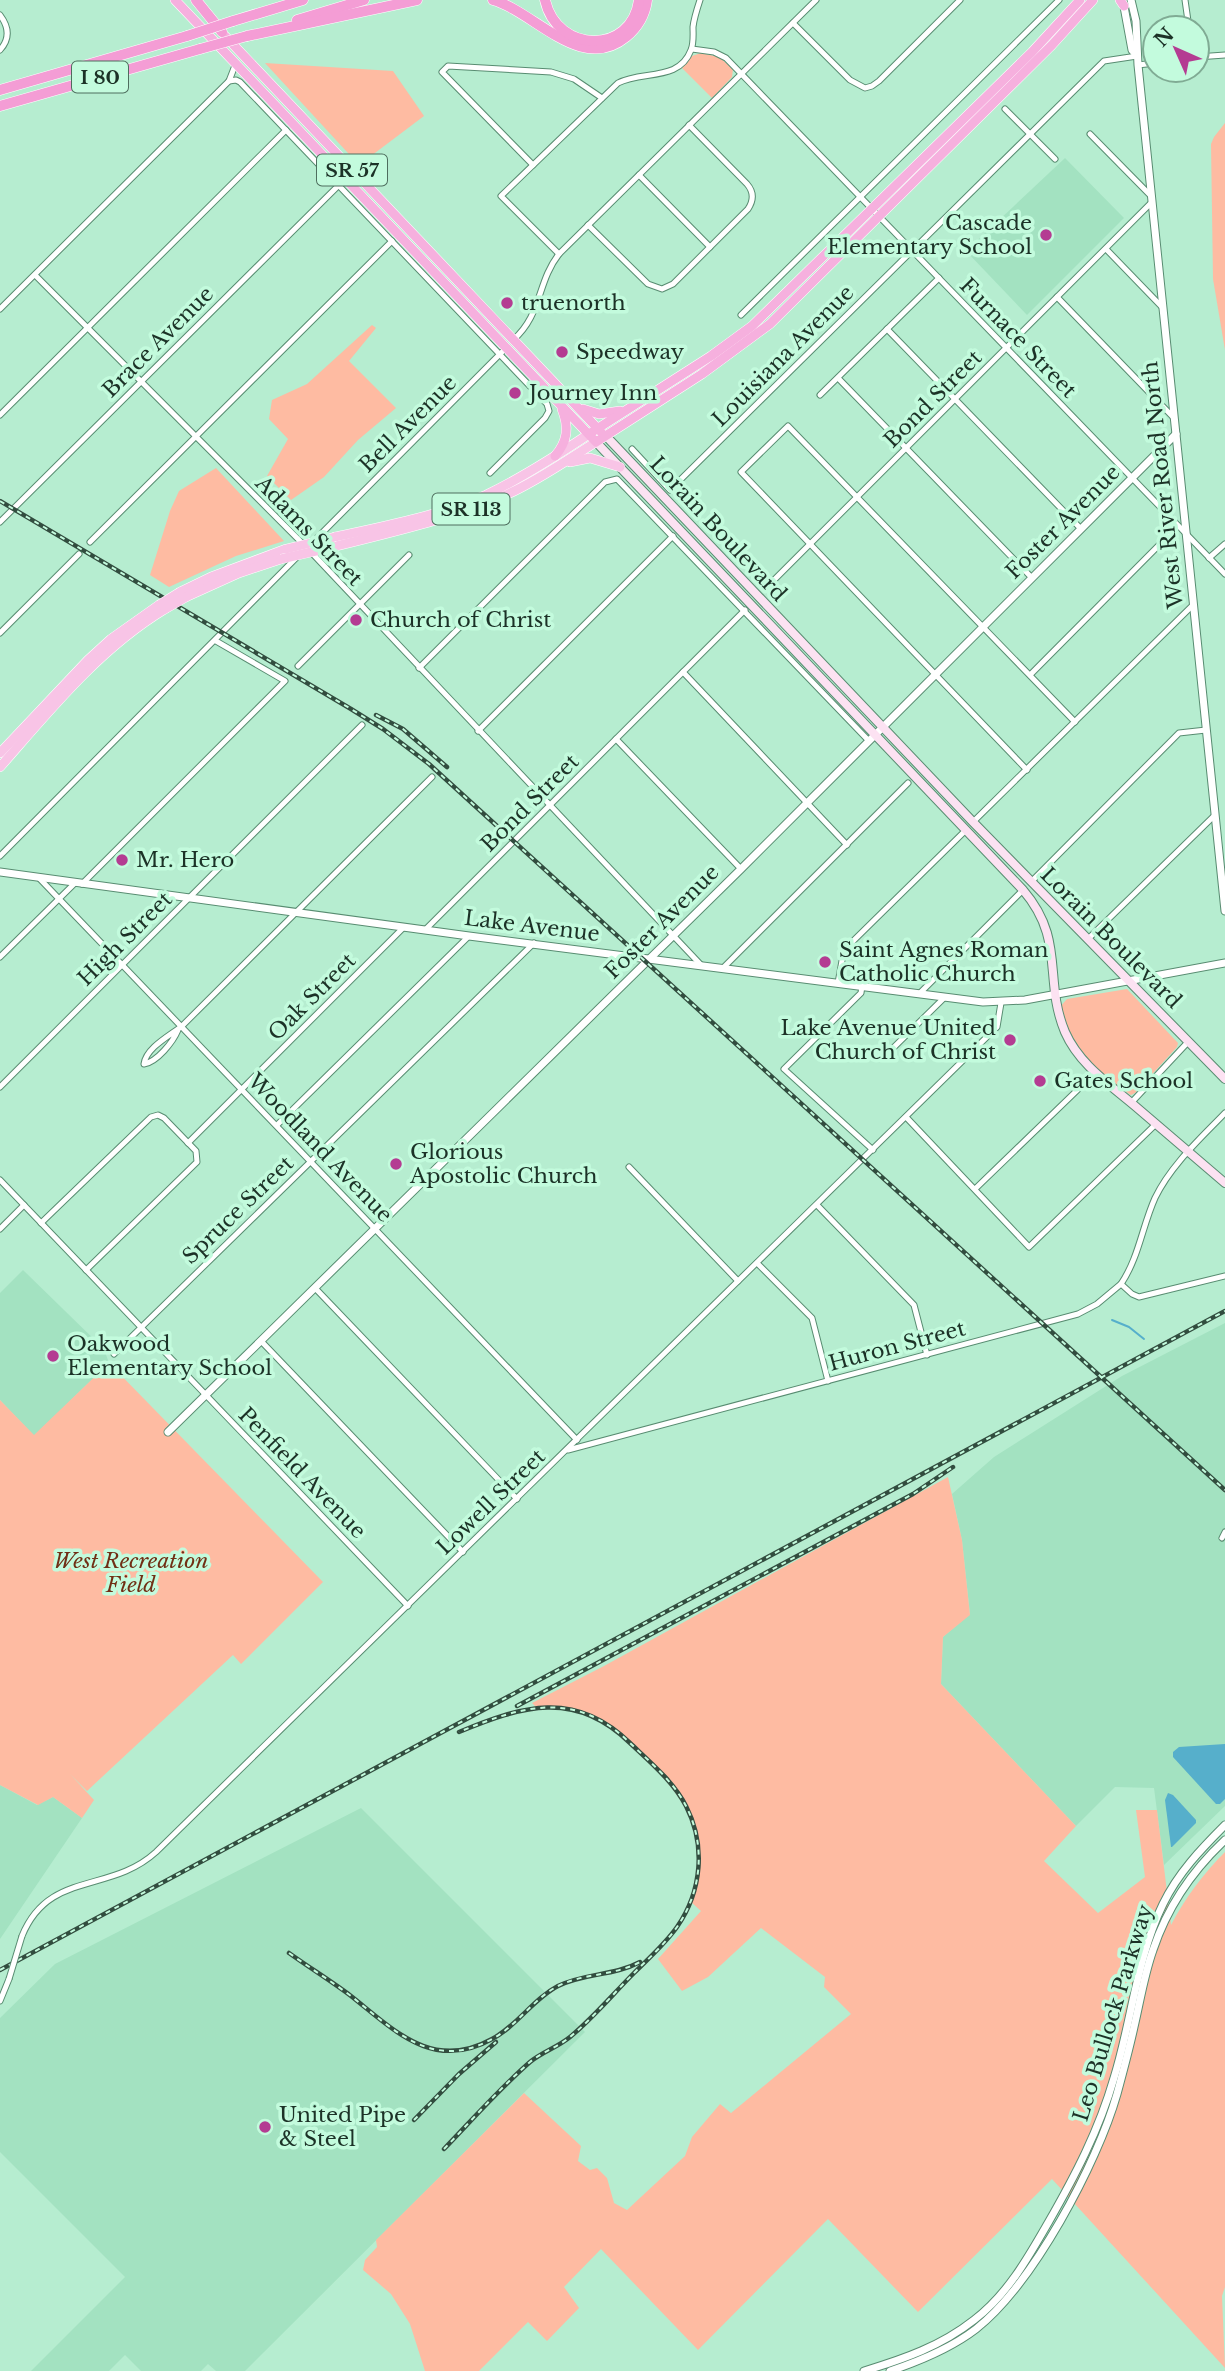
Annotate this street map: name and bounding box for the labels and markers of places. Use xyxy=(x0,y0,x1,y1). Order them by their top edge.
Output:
place label: Cascade Elementary School xyxy=(827,210,1032,260)
marker: Cascade Elementary School xyxy=(1038,227,1054,243)
place label: truenorth xyxy=(521,290,626,316)
marker: truenorth xyxy=(499,295,515,311)
place label: Speedway xyxy=(576,339,685,365)
marker: Speedway xyxy=(554,344,570,360)
place label: Journey Inn xyxy=(526,380,657,406)
marker: Journey Inn xyxy=(507,385,523,401)
place label: Church of Christ xyxy=(370,607,551,633)
marker: Church of Christ xyxy=(348,612,364,628)
place label: Mr. Hero xyxy=(136,847,234,873)
marker: Mr. Hero xyxy=(114,852,130,868)
place label: Saint Agnes Roman Catholic Church xyxy=(839,937,1049,987)
marker: Saint Agnes Roman Catholic Church xyxy=(817,954,833,970)
place label: Lake Avenue United Church of Christ xyxy=(781,1015,996,1065)
marker: Lake Avenue United Church of Christ xyxy=(1002,1032,1018,1048)
place label: Gates School xyxy=(1054,1068,1193,1094)
marker: Gates School xyxy=(1032,1073,1048,1089)
place label: Glorious Apostolic Church xyxy=(409,1139,598,1189)
marker: Glorious Apostolic Church xyxy=(388,1156,404,1172)
place label: Oakwood Elementary School xyxy=(67,1331,272,1381)
marker: Oakwood Elementary School xyxy=(45,1348,61,1364)
place label: United Pipe & Steel xyxy=(279,2102,406,2152)
marker: United Pipe & Steel xyxy=(257,2119,273,2135)

